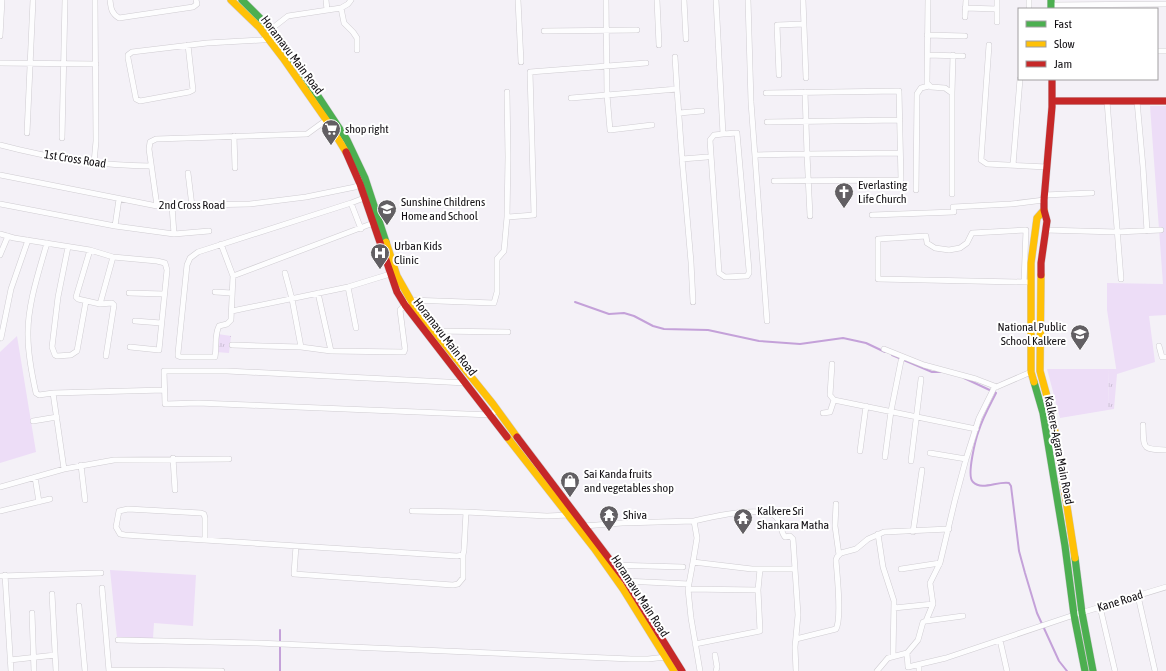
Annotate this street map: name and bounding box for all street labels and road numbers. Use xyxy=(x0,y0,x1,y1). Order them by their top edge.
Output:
street label: Horamavu Main Road xyxy=(258,13,326,97)
street label: 1st Cross Road xyxy=(43,147,107,171)
street label: 2nd Cross Road xyxy=(159,198,225,212)
street label: Horamavu Main Road xyxy=(410,295,480,379)
street label: Kalkere-Agara Main Road xyxy=(1042,394,1076,506)
street label: Horamavu Main Road xyxy=(608,552,672,640)
street label: Kane Road xyxy=(1095,587,1145,615)

